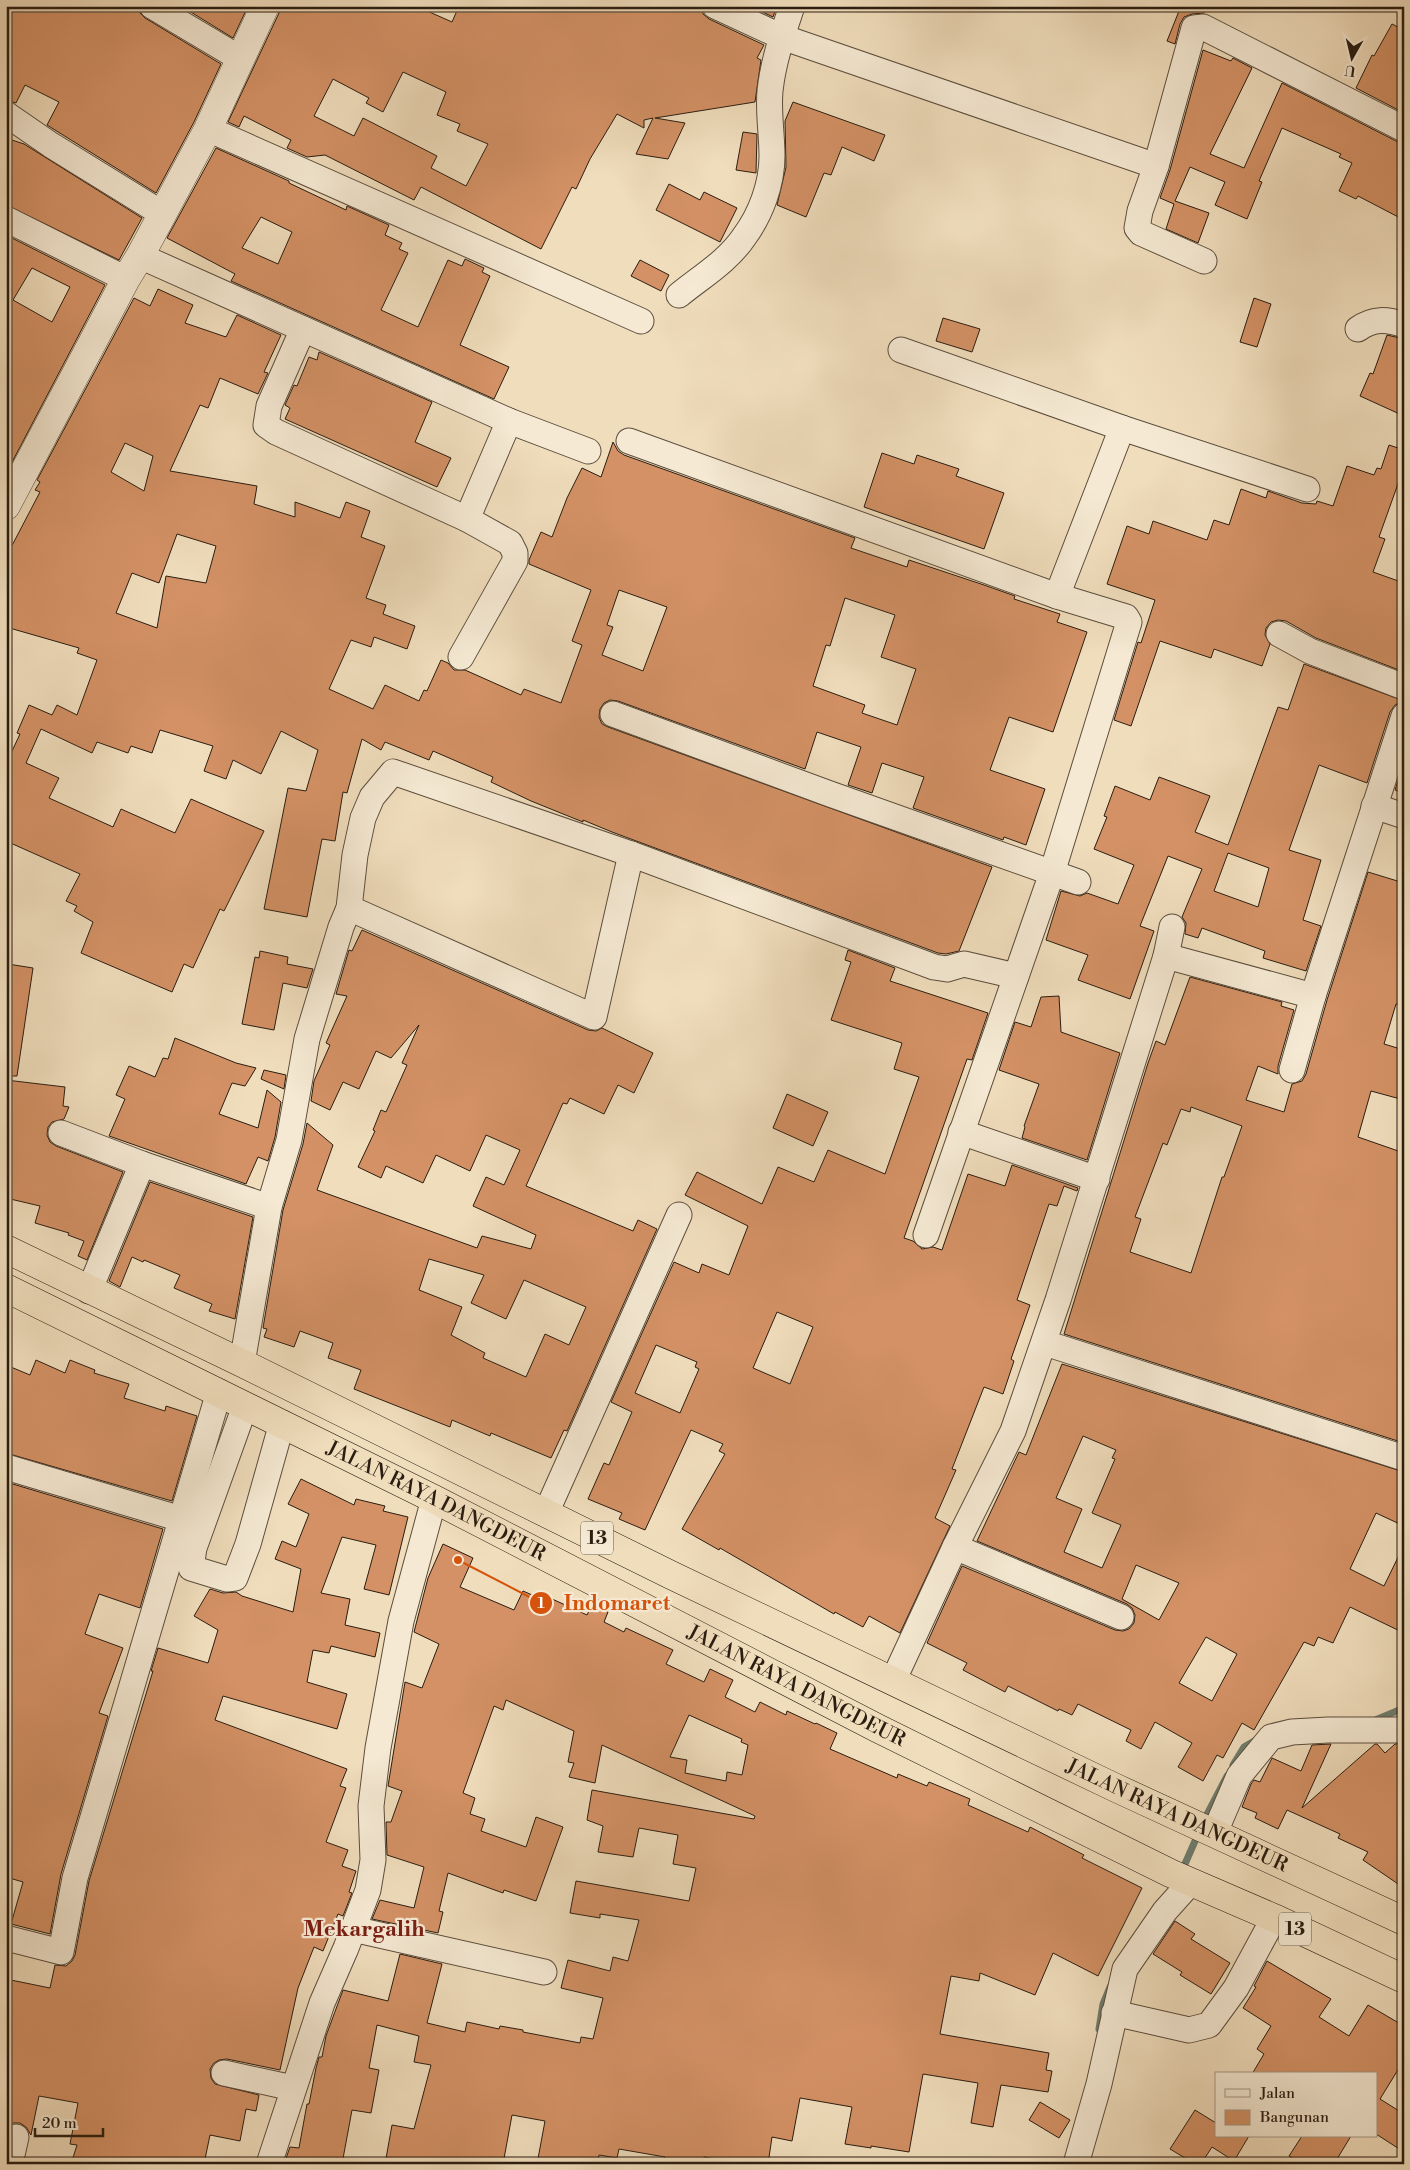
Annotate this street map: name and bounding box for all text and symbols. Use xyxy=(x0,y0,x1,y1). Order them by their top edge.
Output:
north arrow xyxy=(1328,32,1378,82)
text: U xyxy=(1344,60,1357,80)
street label: JALAN RAYA DANGDEUR xyxy=(322,1435,550,1567)
road number: 13 xyxy=(581,1522,613,1555)
callout: Indomaret xyxy=(528,1585,680,1621)
text: Indomaret xyxy=(564,1591,671,1617)
text: 1 xyxy=(537,1594,545,1613)
street label: JALAN RAYA DANGDEUR xyxy=(682,1619,910,1753)
street label: JALAN RAYA DANGDEUR xyxy=(1061,1753,1293,1879)
road number: 13 xyxy=(1279,1912,1311,1946)
district label: Mekargalih xyxy=(303,1916,425,1943)
legend xyxy=(1215,2072,1378,2138)
text: Jalan xyxy=(1259,2084,1295,2103)
scale bar xyxy=(35,2105,102,2137)
text: Bangunan xyxy=(1259,2108,1329,2127)
text: 20 m xyxy=(42,2114,77,2133)

